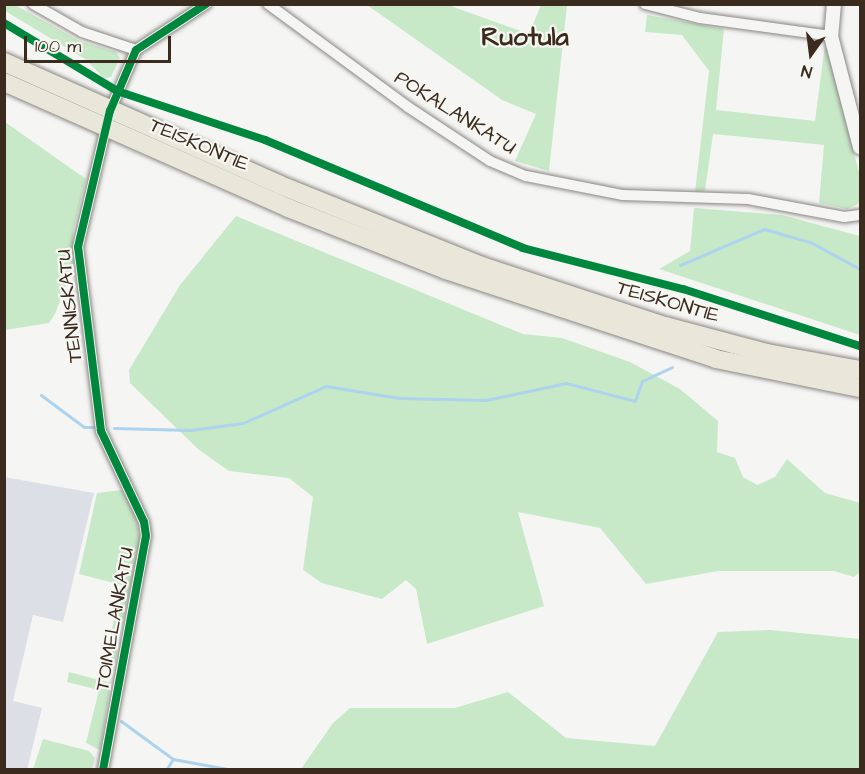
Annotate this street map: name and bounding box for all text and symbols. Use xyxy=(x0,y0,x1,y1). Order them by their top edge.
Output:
district label: Ruotula xyxy=(481,22,569,54)
scale bar xyxy=(27,24,174,62)
north arrow xyxy=(781,24,841,84)
text: 100 m xyxy=(35,34,81,59)
text: N xyxy=(799,60,814,83)
street label: POKALANKATU xyxy=(390,66,520,160)
street label: TEISKONTIE xyxy=(146,113,252,177)
street label: TENNISKATU xyxy=(52,248,88,364)
street label: TEISKONTIE xyxy=(614,276,722,328)
street label: TOIMELANKATU xyxy=(91,545,139,693)

